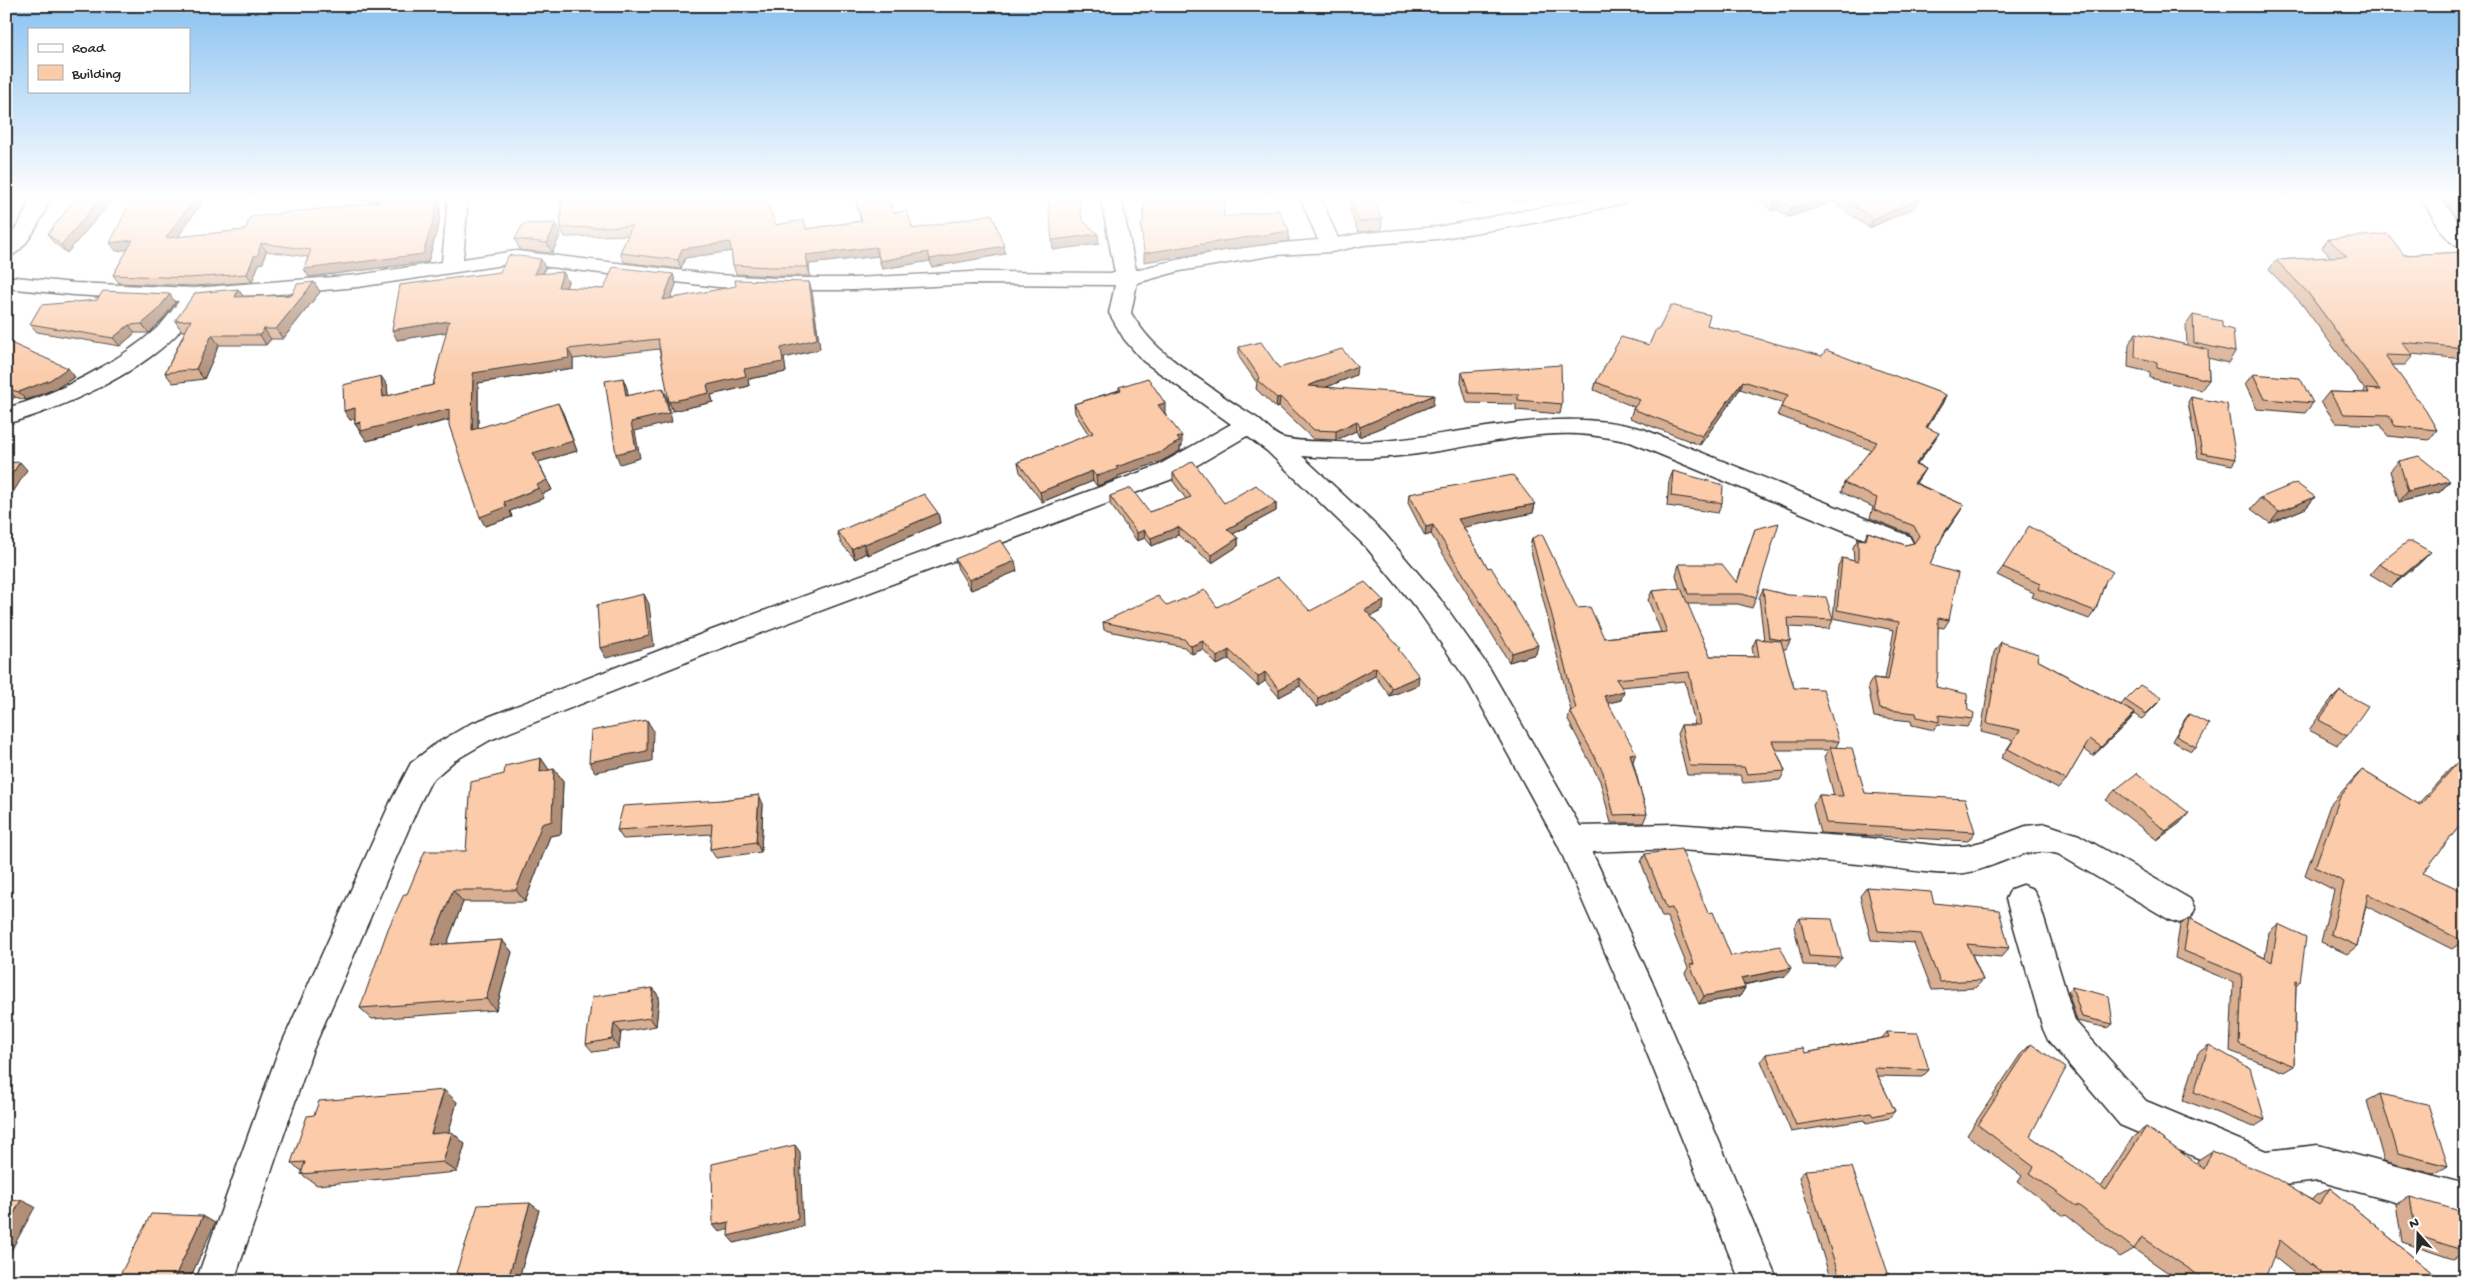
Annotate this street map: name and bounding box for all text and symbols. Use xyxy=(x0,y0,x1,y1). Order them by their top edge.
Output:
legend xyxy=(28,28,190,92)
text: Road xyxy=(72,40,106,58)
text: Building xyxy=(71,66,121,84)
north arrow xyxy=(2394,1210,2444,1260)
text: N xyxy=(2407,1215,2422,1234)

